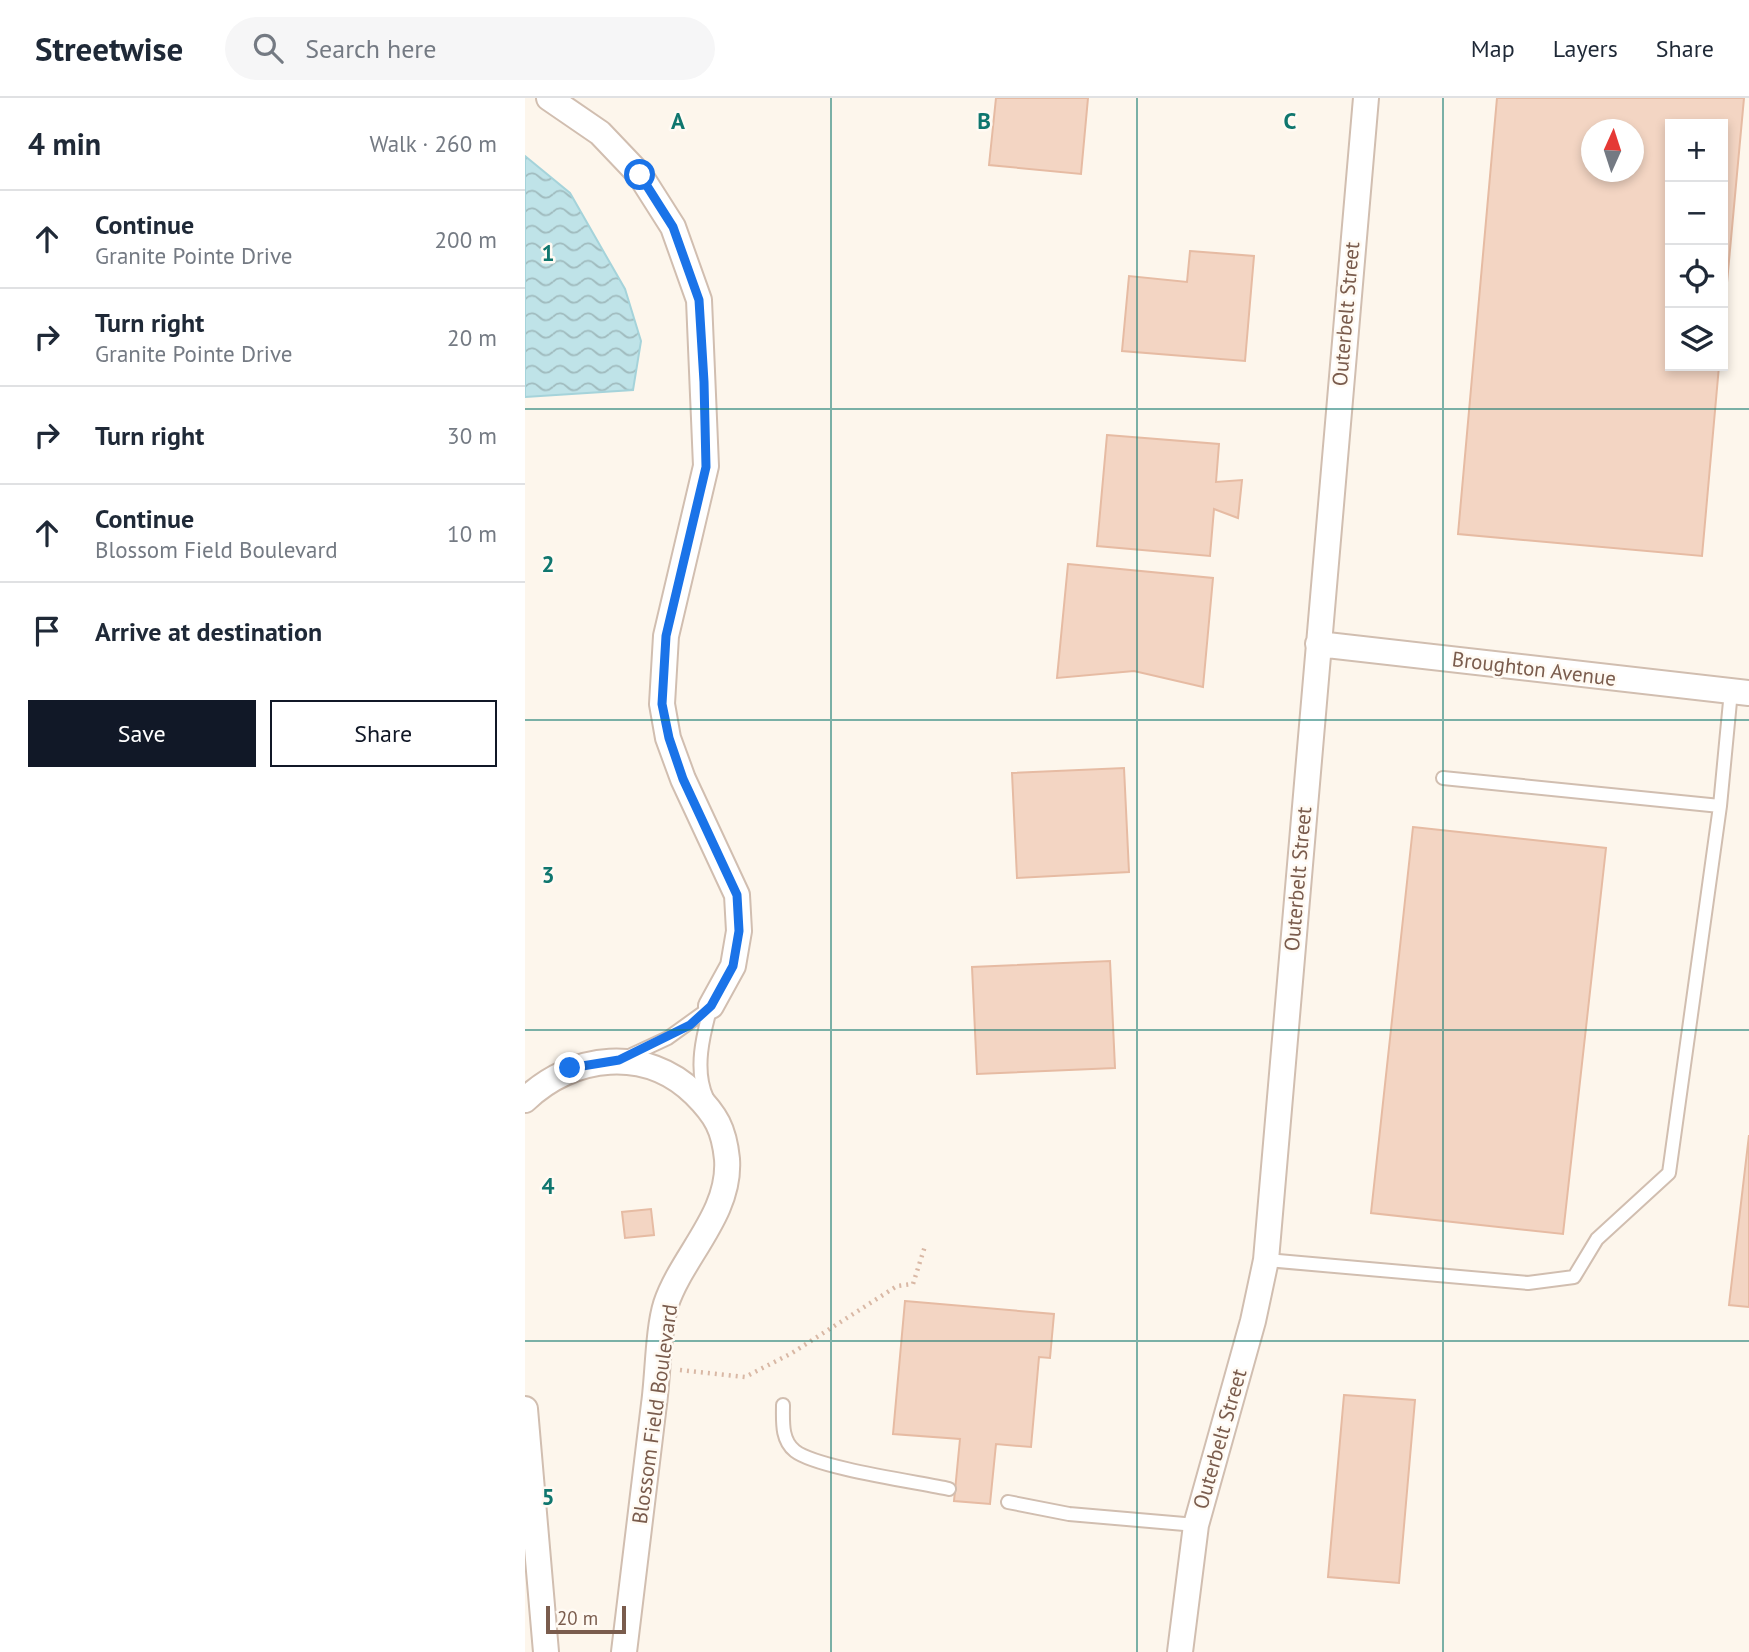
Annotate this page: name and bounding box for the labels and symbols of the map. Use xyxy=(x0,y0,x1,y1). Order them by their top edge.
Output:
text: A xyxy=(671,106,685,135)
text: B xyxy=(977,106,991,135)
text: C xyxy=(1284,106,1297,135)
north arrow xyxy=(1581,119,1644,182)
route start xyxy=(624,159,655,190)
text: 1 xyxy=(541,238,555,267)
street label: Outerbelt Street xyxy=(1326,241,1365,387)
text: 2 xyxy=(541,549,555,578)
street label: Broughton Avenue xyxy=(1451,645,1618,692)
street label: Outerbelt Street xyxy=(1278,806,1317,952)
text: 3 xyxy=(541,860,555,889)
route end xyxy=(554,1052,585,1083)
text: 4 xyxy=(541,1171,555,1200)
street label: Blossom Field Boulevard xyxy=(626,1302,683,1526)
street label: Outerbelt Street xyxy=(1187,1366,1252,1512)
text: 5 xyxy=(541,1482,555,1511)
scale bar xyxy=(546,1603,627,1635)

